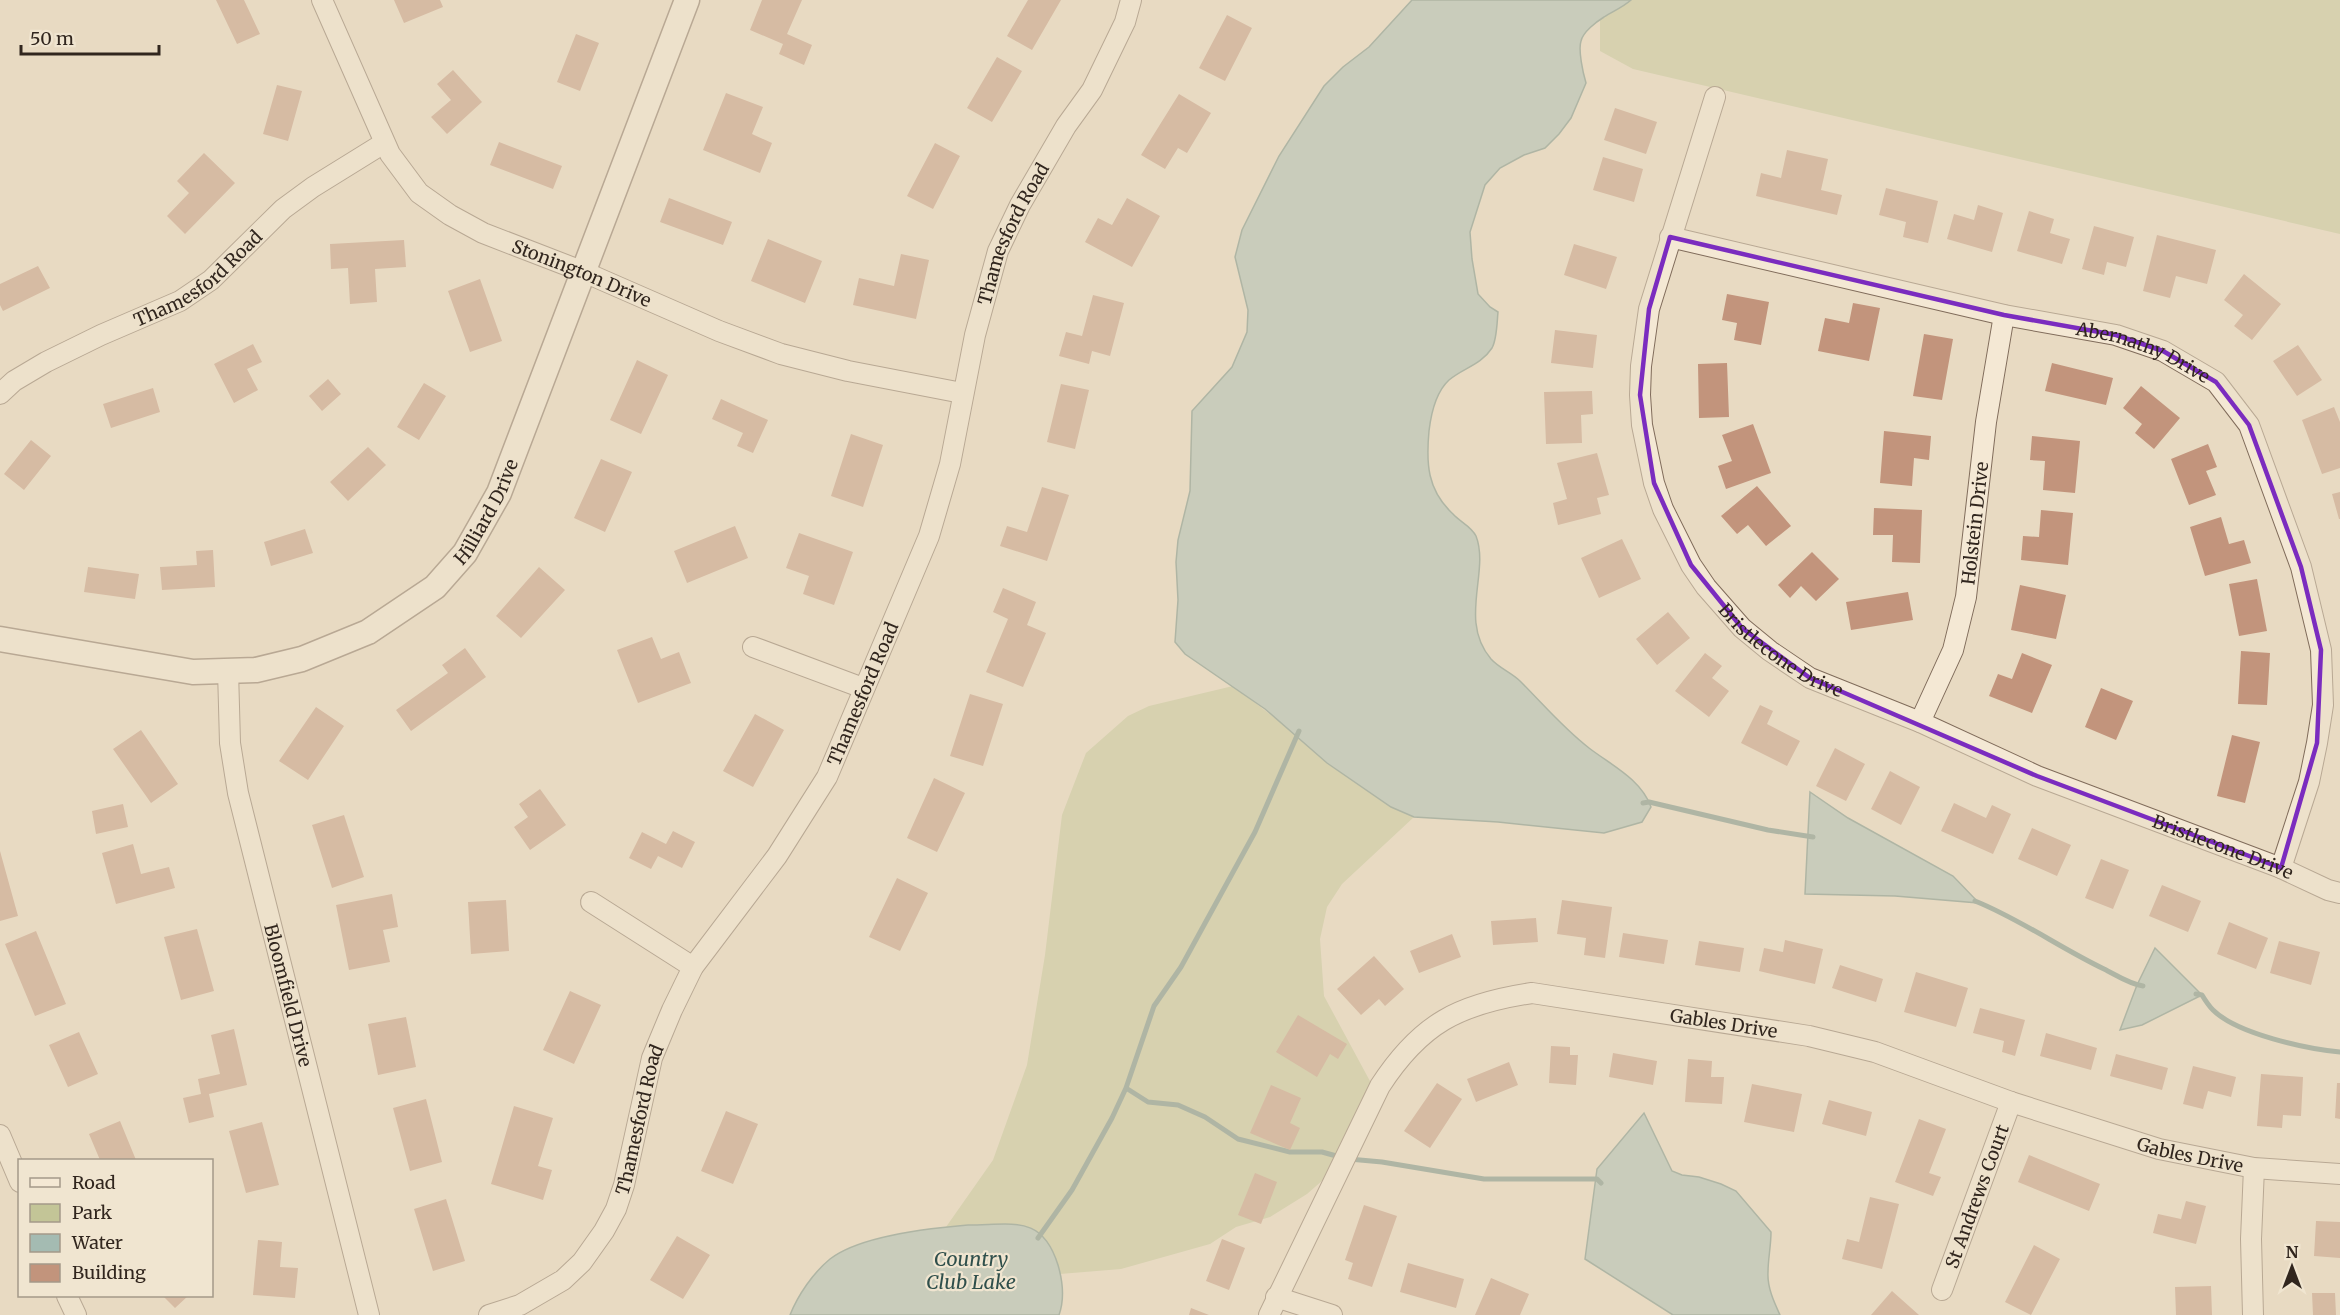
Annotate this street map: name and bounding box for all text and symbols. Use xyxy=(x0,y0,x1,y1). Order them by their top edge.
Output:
scale bar xyxy=(21,18,159,56)
text: 50 m xyxy=(30,27,74,50)
street label: Thamesford Road xyxy=(972,158,1054,308)
street label: Thamesford Road xyxy=(130,225,267,331)
street label: Stonington Drive xyxy=(509,234,655,312)
street label: Abernathy Drive xyxy=(2074,316,2215,388)
street label: Hilliard Drive xyxy=(449,456,522,569)
street label: Holstein Drive xyxy=(1956,460,1993,586)
street label: Bristlecone Drive xyxy=(1714,598,1847,702)
street label: Thamesford Road xyxy=(822,618,903,769)
street label: Bristlecone Drive xyxy=(2149,809,2297,884)
street label: Bloomfield Drive xyxy=(260,921,318,1069)
street label: Gables Drive xyxy=(1669,1003,1779,1042)
street label: Thamesford Road xyxy=(610,1041,668,1198)
street label: St Andrews Court xyxy=(1940,1121,2013,1271)
street label: Gables Drive xyxy=(2134,1131,2245,1177)
legend xyxy=(18,1159,213,1297)
text: Road xyxy=(72,1171,116,1194)
text: Park xyxy=(72,1201,113,1224)
text: Water xyxy=(71,1231,123,1254)
north arrow xyxy=(2262,1237,2322,1297)
text: N xyxy=(2286,1242,2299,1262)
water label: Country Club Lake xyxy=(926,1246,1016,1294)
text: Building xyxy=(72,1261,146,1284)

